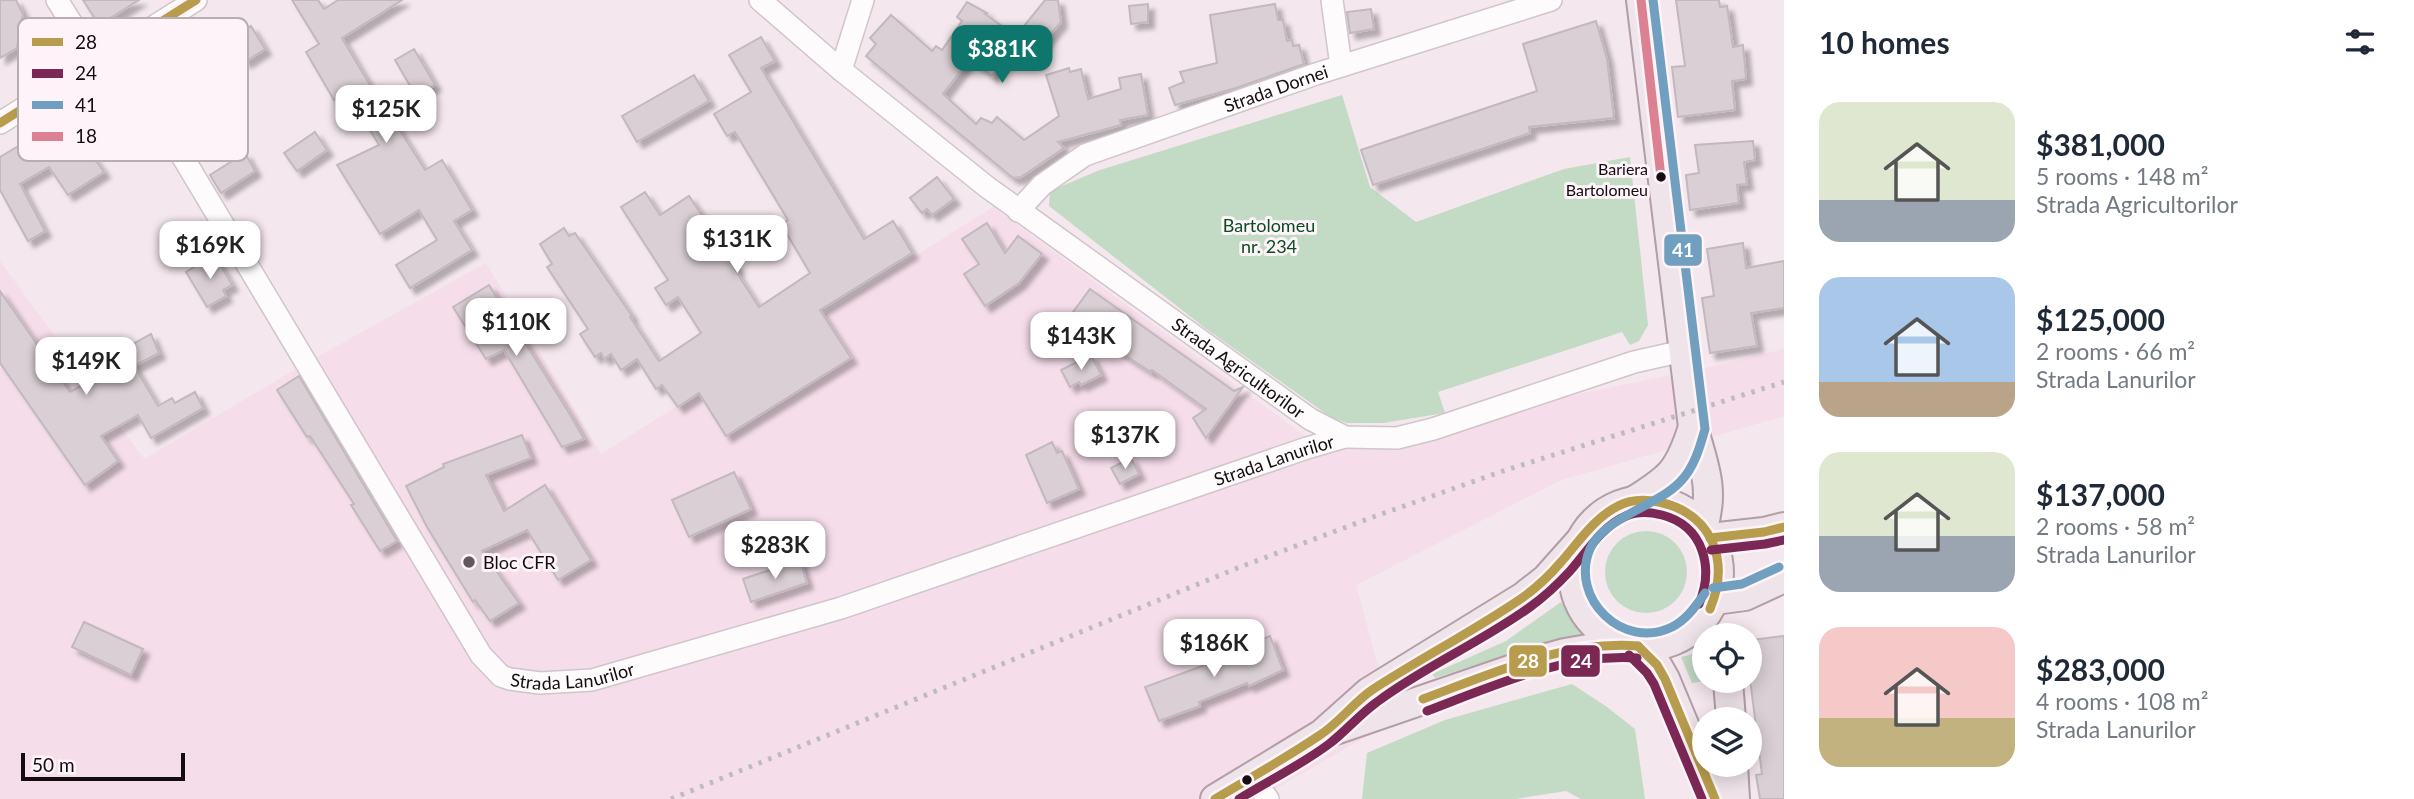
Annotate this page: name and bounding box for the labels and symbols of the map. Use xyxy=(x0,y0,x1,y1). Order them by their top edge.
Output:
legend xyxy=(18,18,248,161)
pin: $381K xyxy=(953,25,1051,85)
text: 28 xyxy=(75,30,97,53)
street label: Strada Dornei xyxy=(1221,60,1331,117)
text: 24 xyxy=(75,61,97,84)
pin: $125K xyxy=(337,86,435,145)
text: 41 xyxy=(75,93,97,116)
text: 18 xyxy=(75,124,97,147)
place label: Bariera Bartolomeu xyxy=(1566,159,1648,199)
marker: Bariera Bartolomeu xyxy=(1654,170,1668,184)
park label: Bartolomeu nr. 234 xyxy=(1223,214,1315,257)
pin: $131K xyxy=(688,216,786,275)
pin: $169K xyxy=(161,222,259,281)
line badge: 41 xyxy=(1663,233,1703,267)
text: 41 xyxy=(1672,238,1694,261)
pin: $110K xyxy=(467,298,565,358)
pin: $143K xyxy=(1032,312,1130,372)
street label: Strada Agricultorilor xyxy=(1168,313,1310,423)
pin: $149K xyxy=(37,338,135,397)
pin: $137K xyxy=(1076,412,1174,471)
street label: Strada Lanurilor xyxy=(1211,430,1337,490)
pin: $283K xyxy=(726,522,824,581)
place label: Bloc CFR xyxy=(483,551,556,573)
marker: Bloc CFR xyxy=(461,554,477,570)
pin: $186K xyxy=(1165,620,1263,679)
line badge: 28 xyxy=(1508,644,1548,678)
line badge: 24 xyxy=(1560,644,1601,678)
text: 28 xyxy=(1517,649,1539,672)
text: 24 xyxy=(1570,649,1592,672)
street label: Strada Lanurilor xyxy=(509,657,637,694)
scale bar xyxy=(21,750,186,782)
unlabelled marker xyxy=(1240,773,1254,787)

